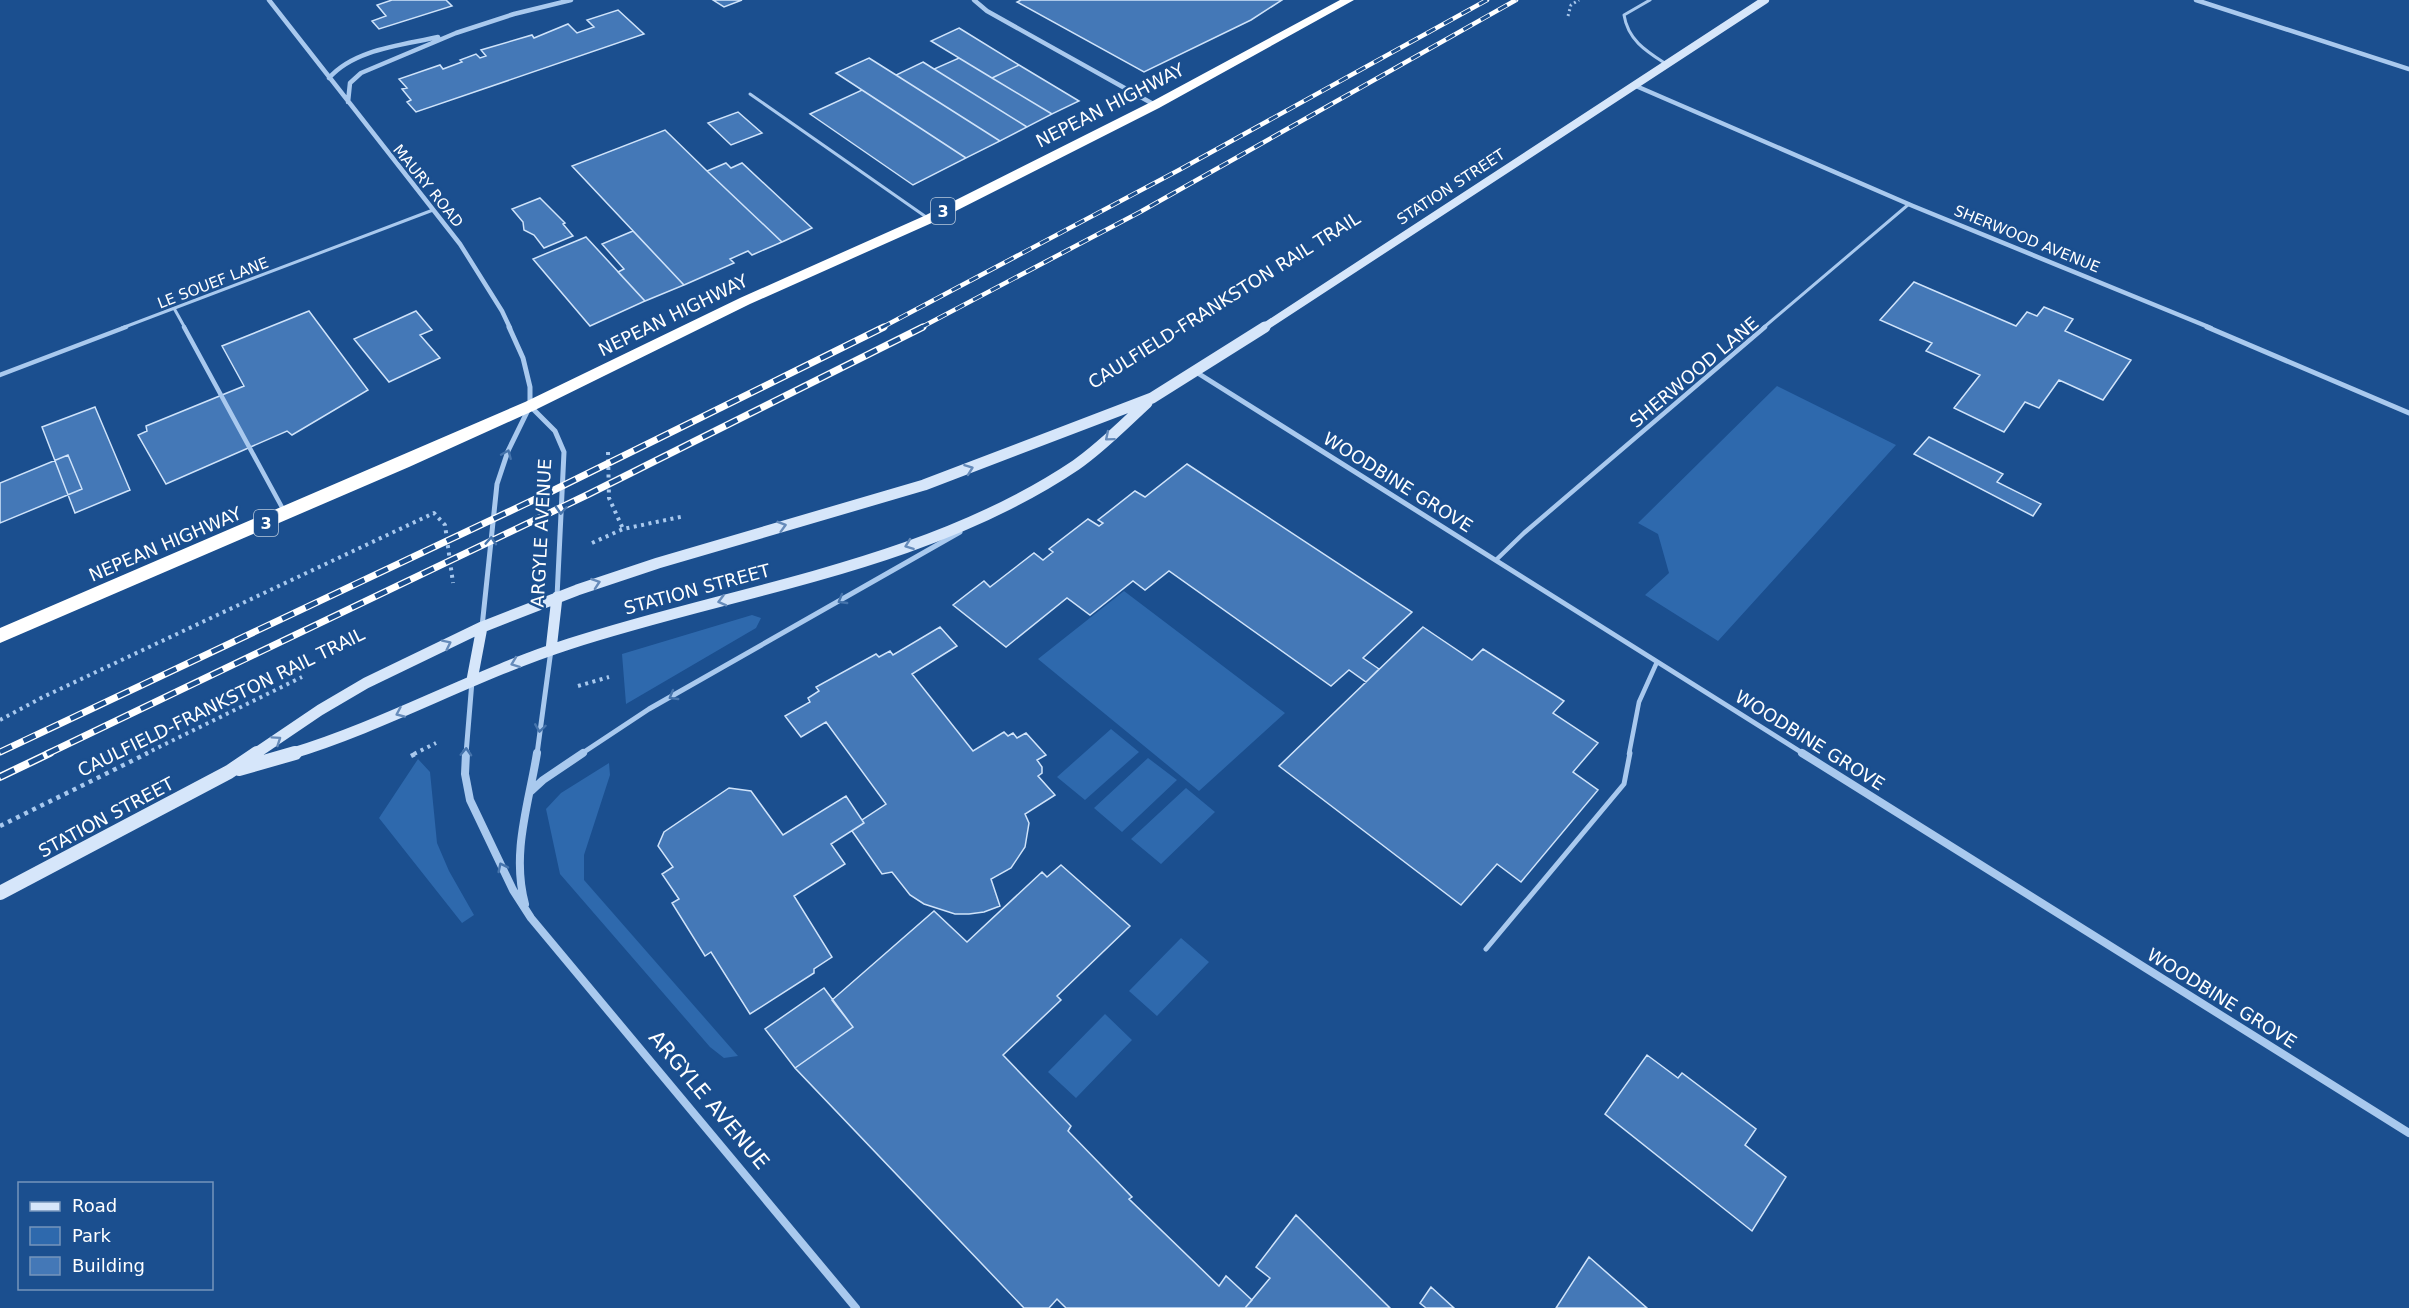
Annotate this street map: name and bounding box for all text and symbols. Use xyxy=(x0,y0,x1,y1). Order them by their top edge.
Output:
street label: NEPEAN HIGHWAY xyxy=(1032,58,1189,151)
street label: MAURY ROAD xyxy=(389,141,467,231)
street label: STATION STREET xyxy=(1394,145,1509,229)
road number: 3 xyxy=(931,198,955,224)
street label: SHERWOOD AVENUE xyxy=(1952,202,2102,276)
street label: CAULFIELD-FRANKSTON RAIL TRAIL xyxy=(1084,207,1364,393)
street label: LE SOUEF LANE xyxy=(155,254,271,312)
street label: NEPEAN HIGHWAY xyxy=(595,269,752,360)
street label: SHERWOOD LANE xyxy=(1625,312,1763,432)
street label: WOODBINE GROVE xyxy=(1319,427,1477,537)
one-way arrow xyxy=(1105,430,1116,441)
one-way arrow xyxy=(500,449,512,460)
street label: ARGYLE AVENUE xyxy=(527,458,555,608)
one-way arrow xyxy=(963,464,974,476)
street label: NEPEAN HIGHWAY xyxy=(86,502,245,586)
one-way arrow xyxy=(555,505,568,514)
road number: 3 xyxy=(254,510,278,536)
one-way arrow xyxy=(777,521,787,534)
one-way arrow xyxy=(484,537,497,546)
one-way arrow xyxy=(904,538,915,551)
street label: STATION STREET xyxy=(622,559,773,619)
one-way arrow xyxy=(590,578,601,591)
one-way arrow xyxy=(838,592,848,604)
one-way arrow xyxy=(717,593,727,606)
street label: CAULFIELD-FRANKSTON RAIL TRAIL xyxy=(74,623,368,781)
one-way arrow xyxy=(440,639,451,651)
one-way arrow xyxy=(511,656,522,668)
street label: WOODBINE GROVE xyxy=(1731,685,1889,795)
one-way arrow xyxy=(669,689,679,700)
one-way arrow xyxy=(395,705,406,717)
one-way arrow xyxy=(535,724,547,733)
one-way arrow xyxy=(271,736,282,747)
one-way arrow xyxy=(460,747,473,756)
street label: STATION STREET xyxy=(35,772,178,862)
one-way arrow xyxy=(497,863,509,874)
street label: WOODBINE GROVE xyxy=(2143,943,2301,1053)
street label: ARGYLE AVENUE xyxy=(644,1026,774,1174)
legend xyxy=(18,1182,213,1290)
text: Road xyxy=(72,1195,117,1216)
text: Park xyxy=(72,1225,111,1246)
text: Building xyxy=(72,1255,145,1276)

